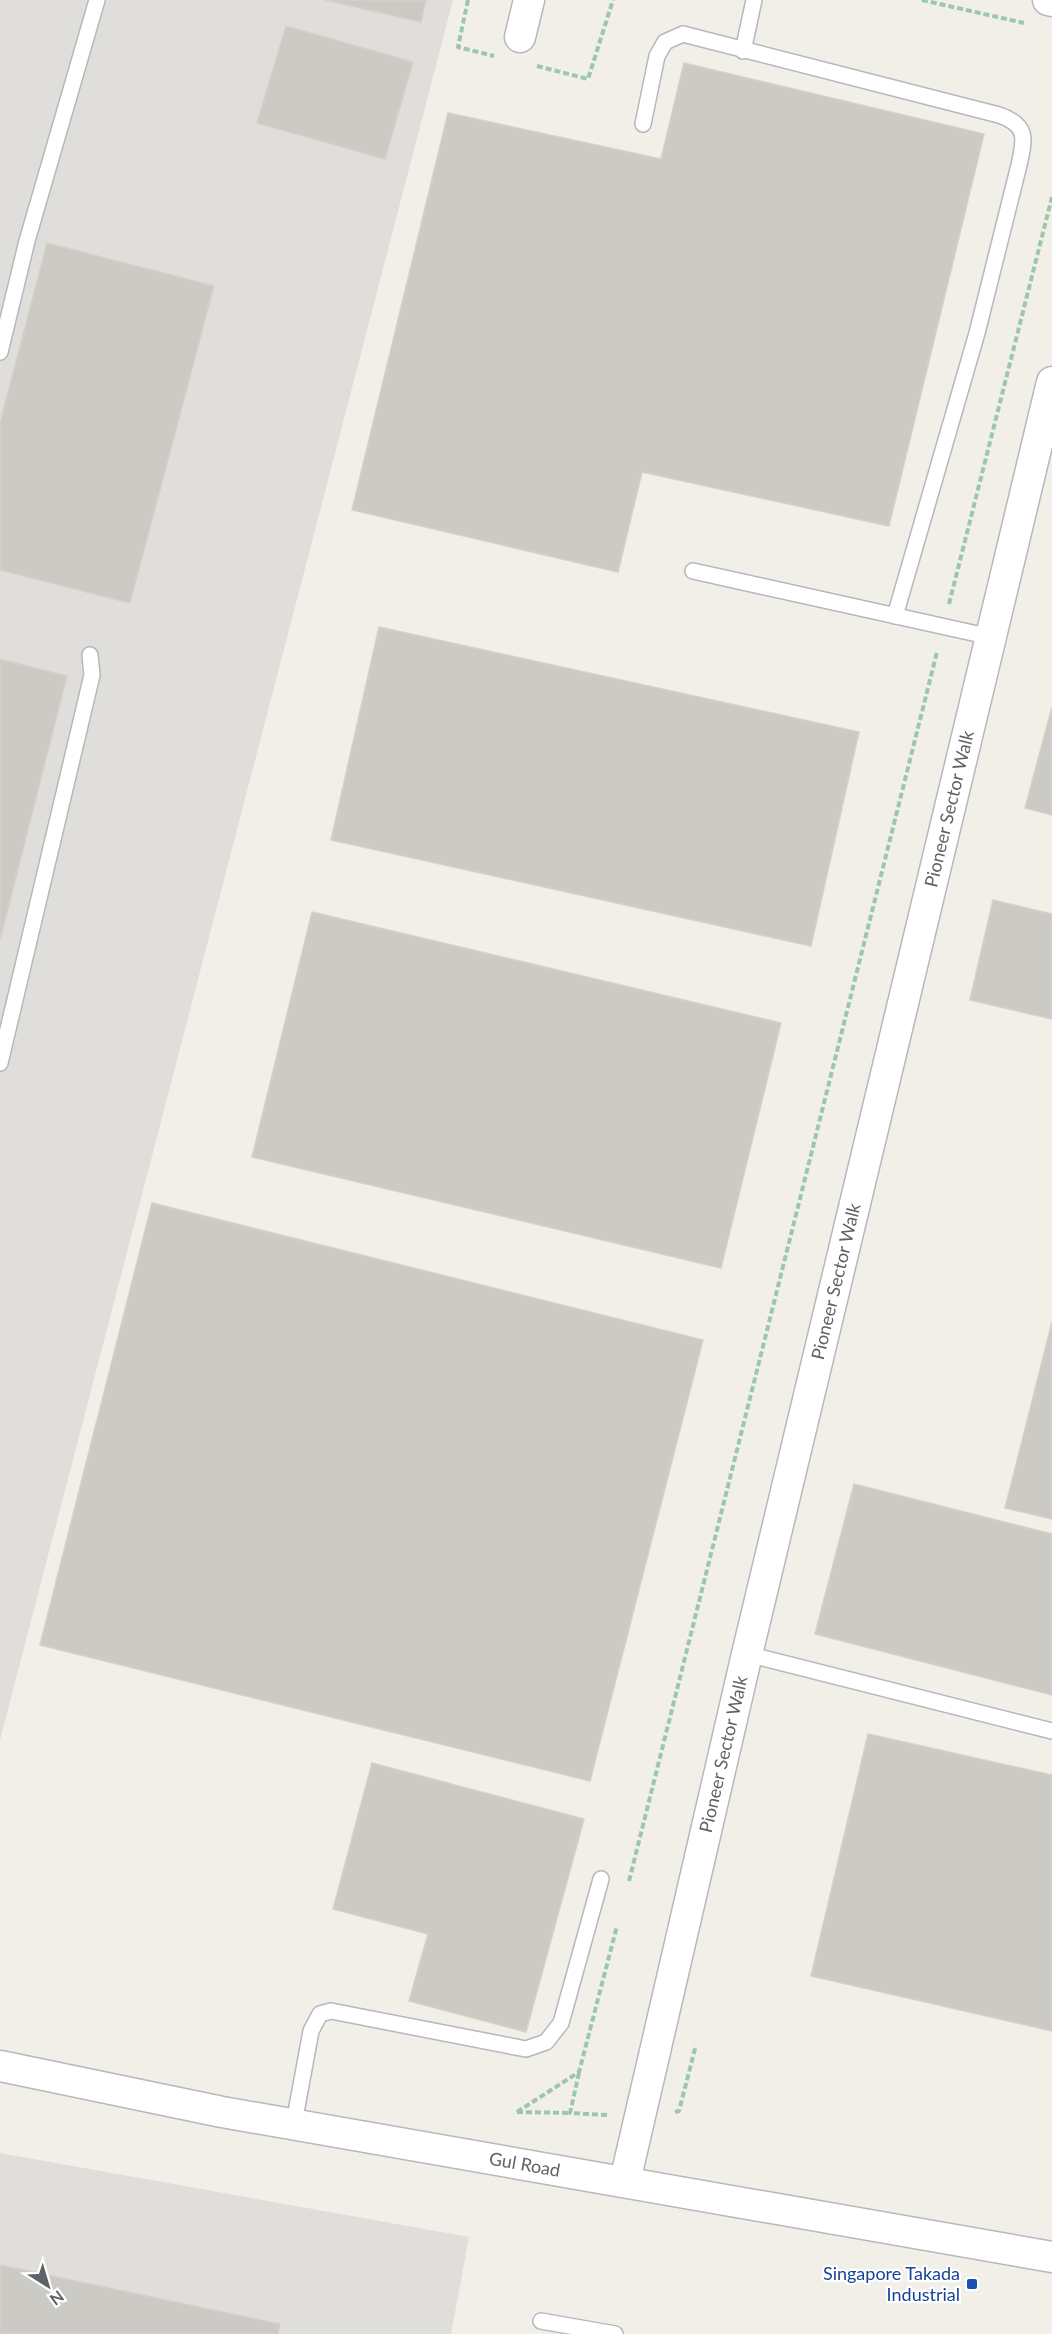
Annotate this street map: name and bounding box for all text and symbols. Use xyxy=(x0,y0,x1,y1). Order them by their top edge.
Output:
street label: Pioneer Sector Walk xyxy=(919,727,978,889)
street label: Pioneer Sector Walk xyxy=(806,1200,865,1362)
street label: Pioneer Sector Walk xyxy=(694,1673,752,1835)
street label: Gul Road xyxy=(488,2147,562,2181)
north arrow xyxy=(18,2256,78,2316)
place label: Singapore Takada Industrial xyxy=(823,2262,960,2305)
marker: Singapore Takada Industrial xyxy=(965,2277,979,2291)
text: N xyxy=(47,2287,68,2310)

